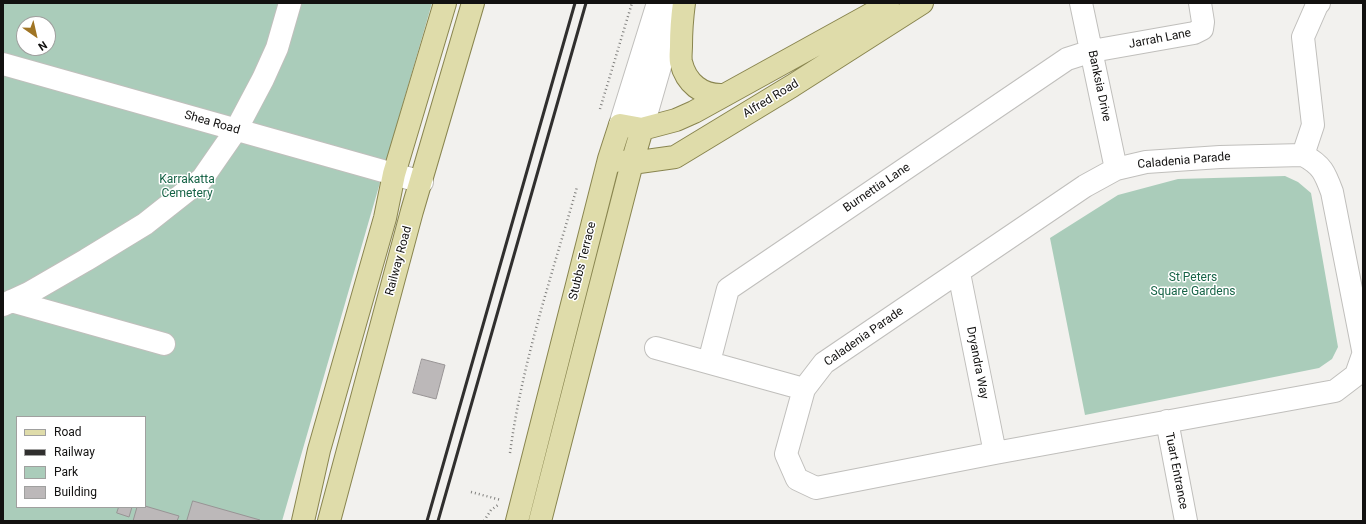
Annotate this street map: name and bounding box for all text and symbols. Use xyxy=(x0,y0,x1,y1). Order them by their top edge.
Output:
north arrow xyxy=(16,16,56,56)
street label: Jarrah Lane xyxy=(1128,26,1192,52)
text: N xyxy=(36,38,49,53)
street label: Banksia Drive xyxy=(1084,49,1114,123)
street label: Alfred Road xyxy=(740,77,802,121)
street label: Shea Road xyxy=(183,108,241,138)
street label: Caladenia Parade xyxy=(1137,150,1231,172)
street label: Burnettia Lane xyxy=(841,160,913,216)
park label: Karrakatta Cemetery xyxy=(159,173,215,201)
street label: Stubbs Terrace xyxy=(566,220,600,302)
street label: Railway Road xyxy=(383,225,415,297)
park label: St Peters Square Gardens xyxy=(1151,271,1235,299)
street label: Caladenia Parade xyxy=(822,304,906,370)
street label: Dryandra Way xyxy=(963,326,991,400)
legend xyxy=(16,416,146,508)
text: Road xyxy=(54,425,82,439)
street label: Tuart Entrance xyxy=(1161,431,1191,511)
text: Railway xyxy=(54,445,95,459)
text: Park xyxy=(54,465,78,479)
text: Building xyxy=(54,485,97,499)

